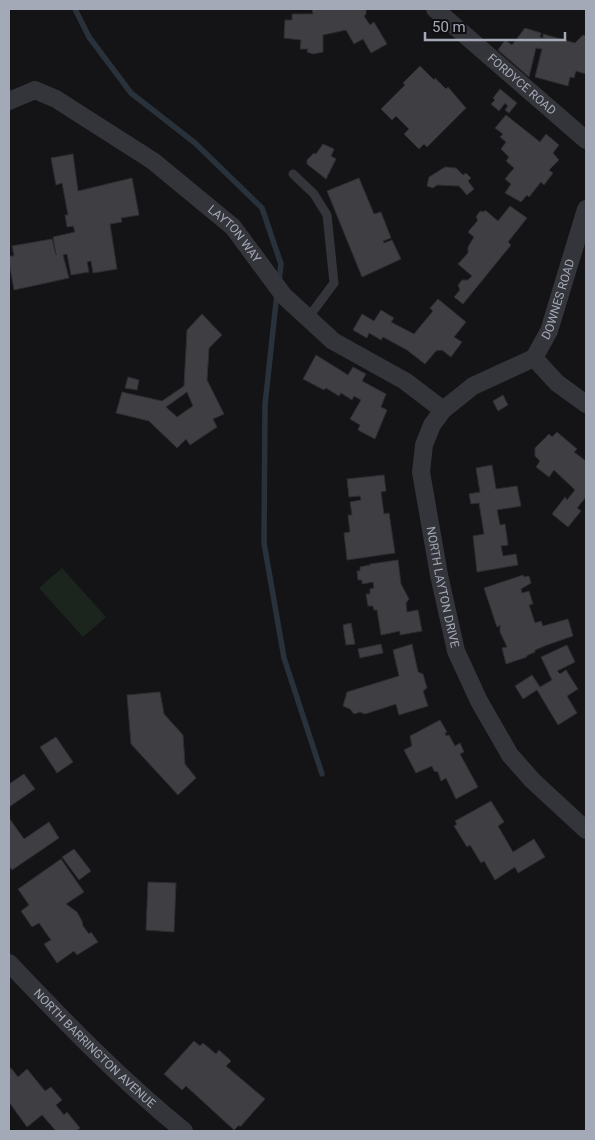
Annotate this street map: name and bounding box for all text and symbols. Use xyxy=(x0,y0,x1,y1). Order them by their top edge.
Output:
scale bar xyxy=(425,10,565,42)
text: 50 m xyxy=(432,18,466,36)
street label: FORDYCE ROAD xyxy=(485,51,559,118)
street label: LAYTON WAY xyxy=(205,202,264,266)
street label: DOWNES ROAD xyxy=(539,257,577,342)
street label: NORTH LAYTON DRIVE xyxy=(424,525,462,649)
street label: NORTH BARRINGTON AVENUE xyxy=(31,986,158,1111)

